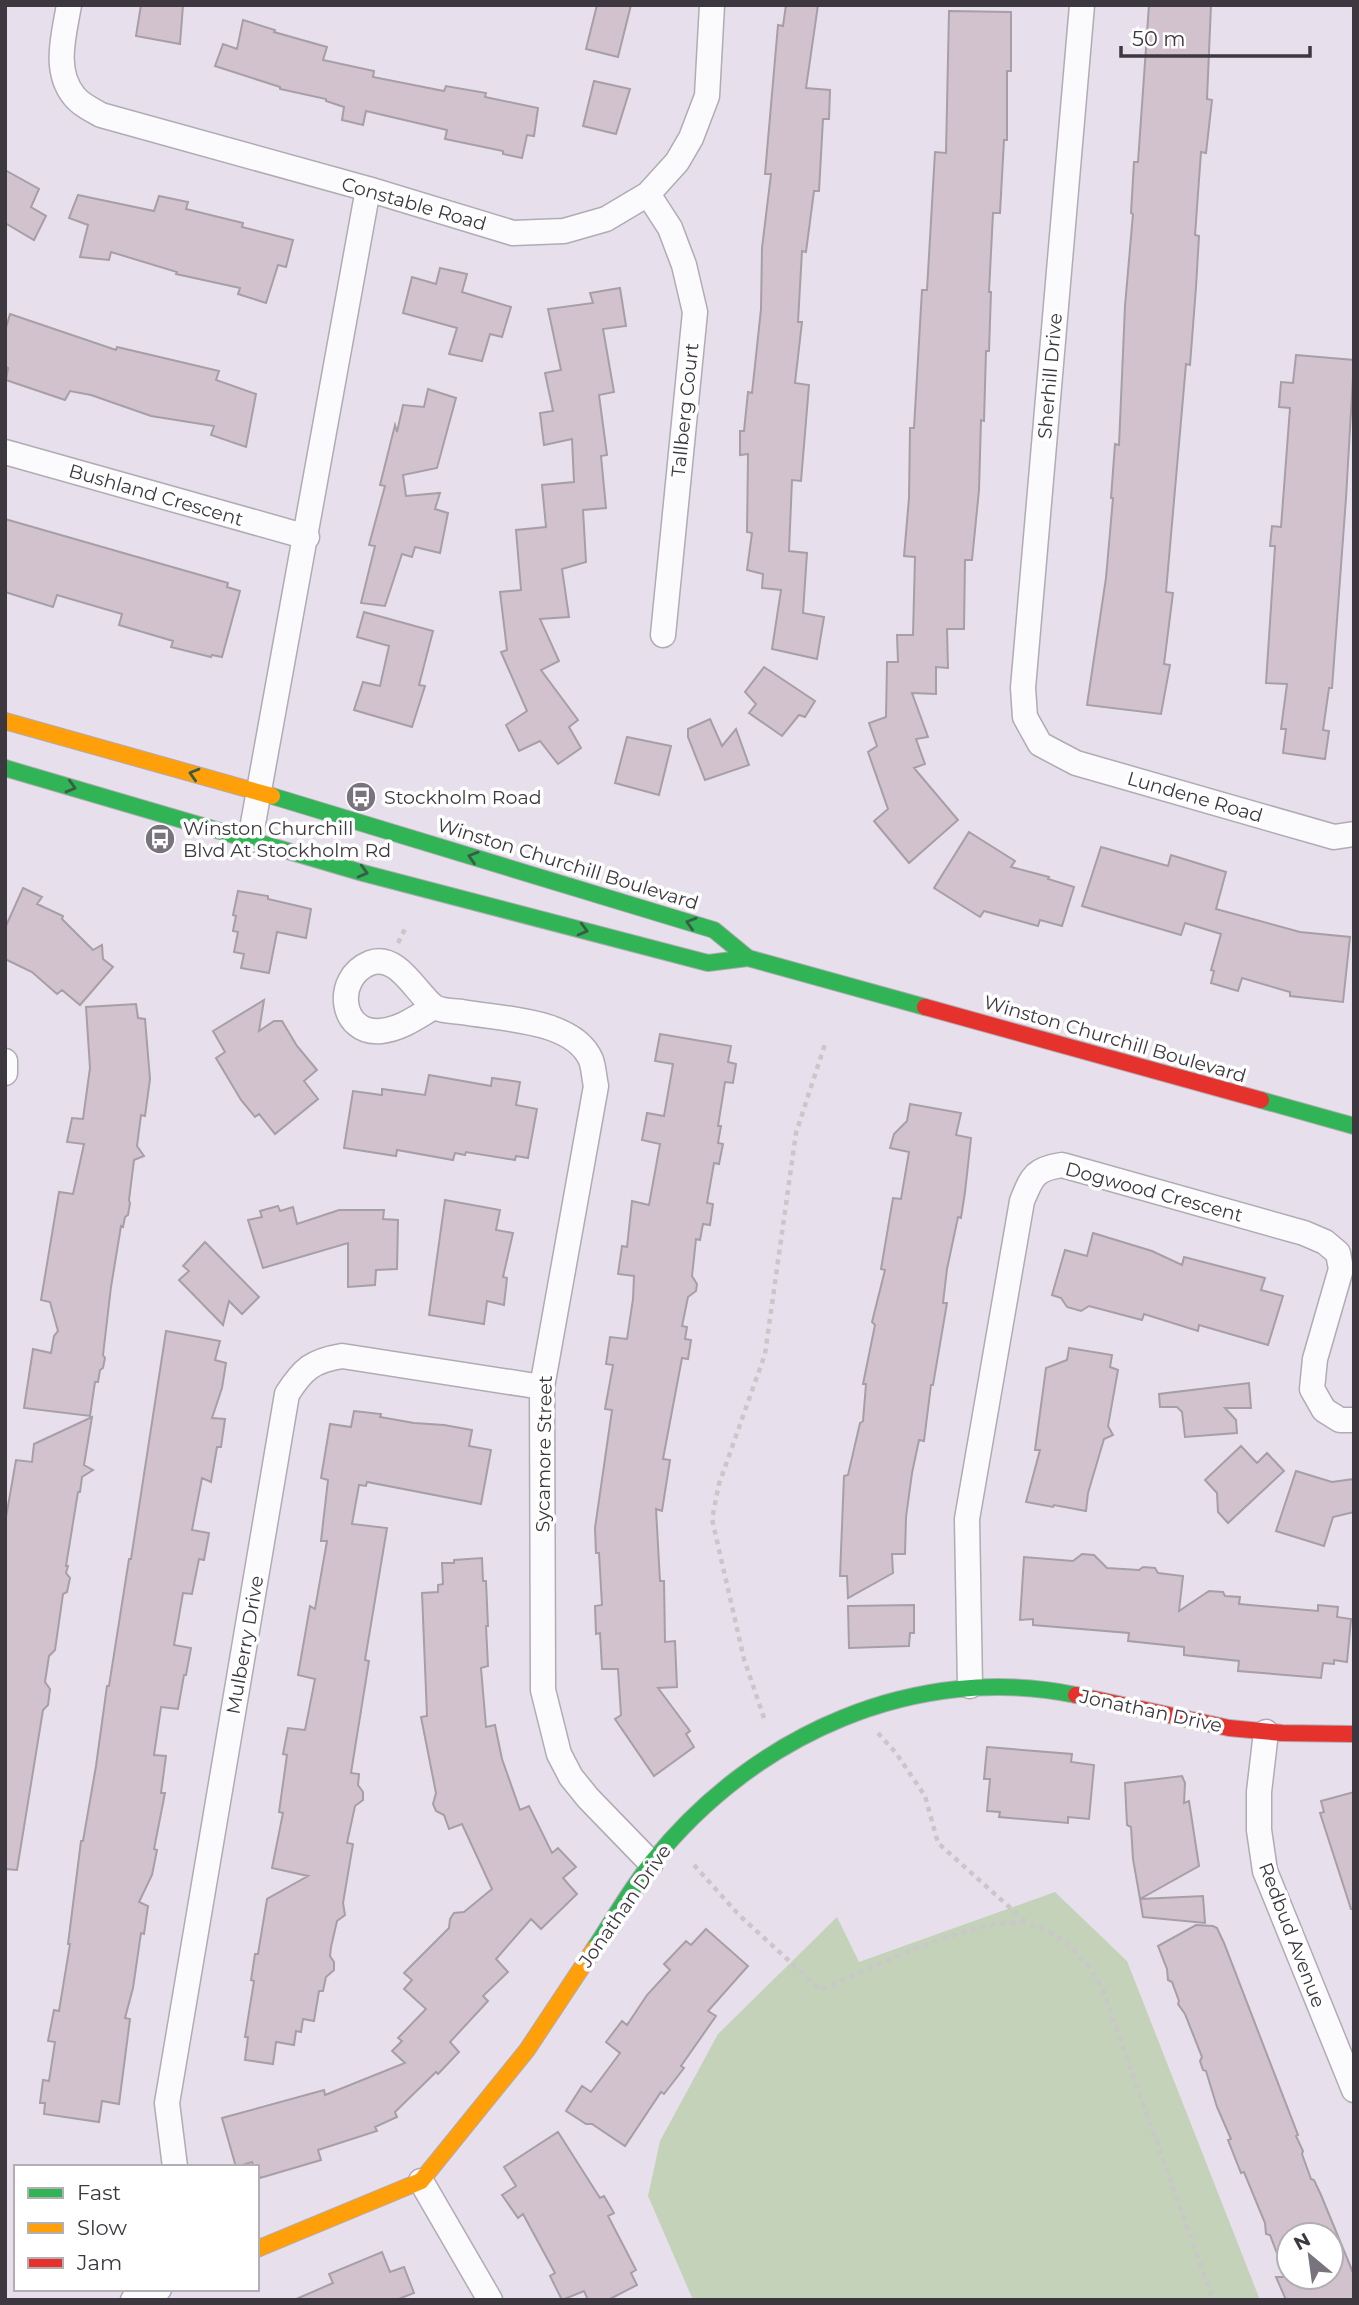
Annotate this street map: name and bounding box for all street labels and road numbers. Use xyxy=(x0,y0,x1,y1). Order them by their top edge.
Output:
street label: Constable Road xyxy=(339,172,489,236)
street label: Sherhill Drive xyxy=(1033,312,1067,440)
street label: Tallberg Court xyxy=(667,341,704,478)
street label: Bushland Crescent xyxy=(66,459,246,531)
street label: Lundene Road xyxy=(1125,767,1265,827)
street label: Winston Churchill Boulevard xyxy=(435,813,701,915)
street label: Winston Churchill Boulevard xyxy=(981,990,1249,1088)
street label: Dogwood Crescent xyxy=(1063,1157,1246,1227)
street label: Sycamore Street xyxy=(531,1375,557,1533)
street label: Mulberry Drive xyxy=(221,1574,269,1716)
street label: Jonathan Drive xyxy=(1077,1684,1224,1737)
street label: Jonathan Drive xyxy=(573,1840,676,1973)
street label: Redbud Avenue xyxy=(1254,1859,1330,2011)

